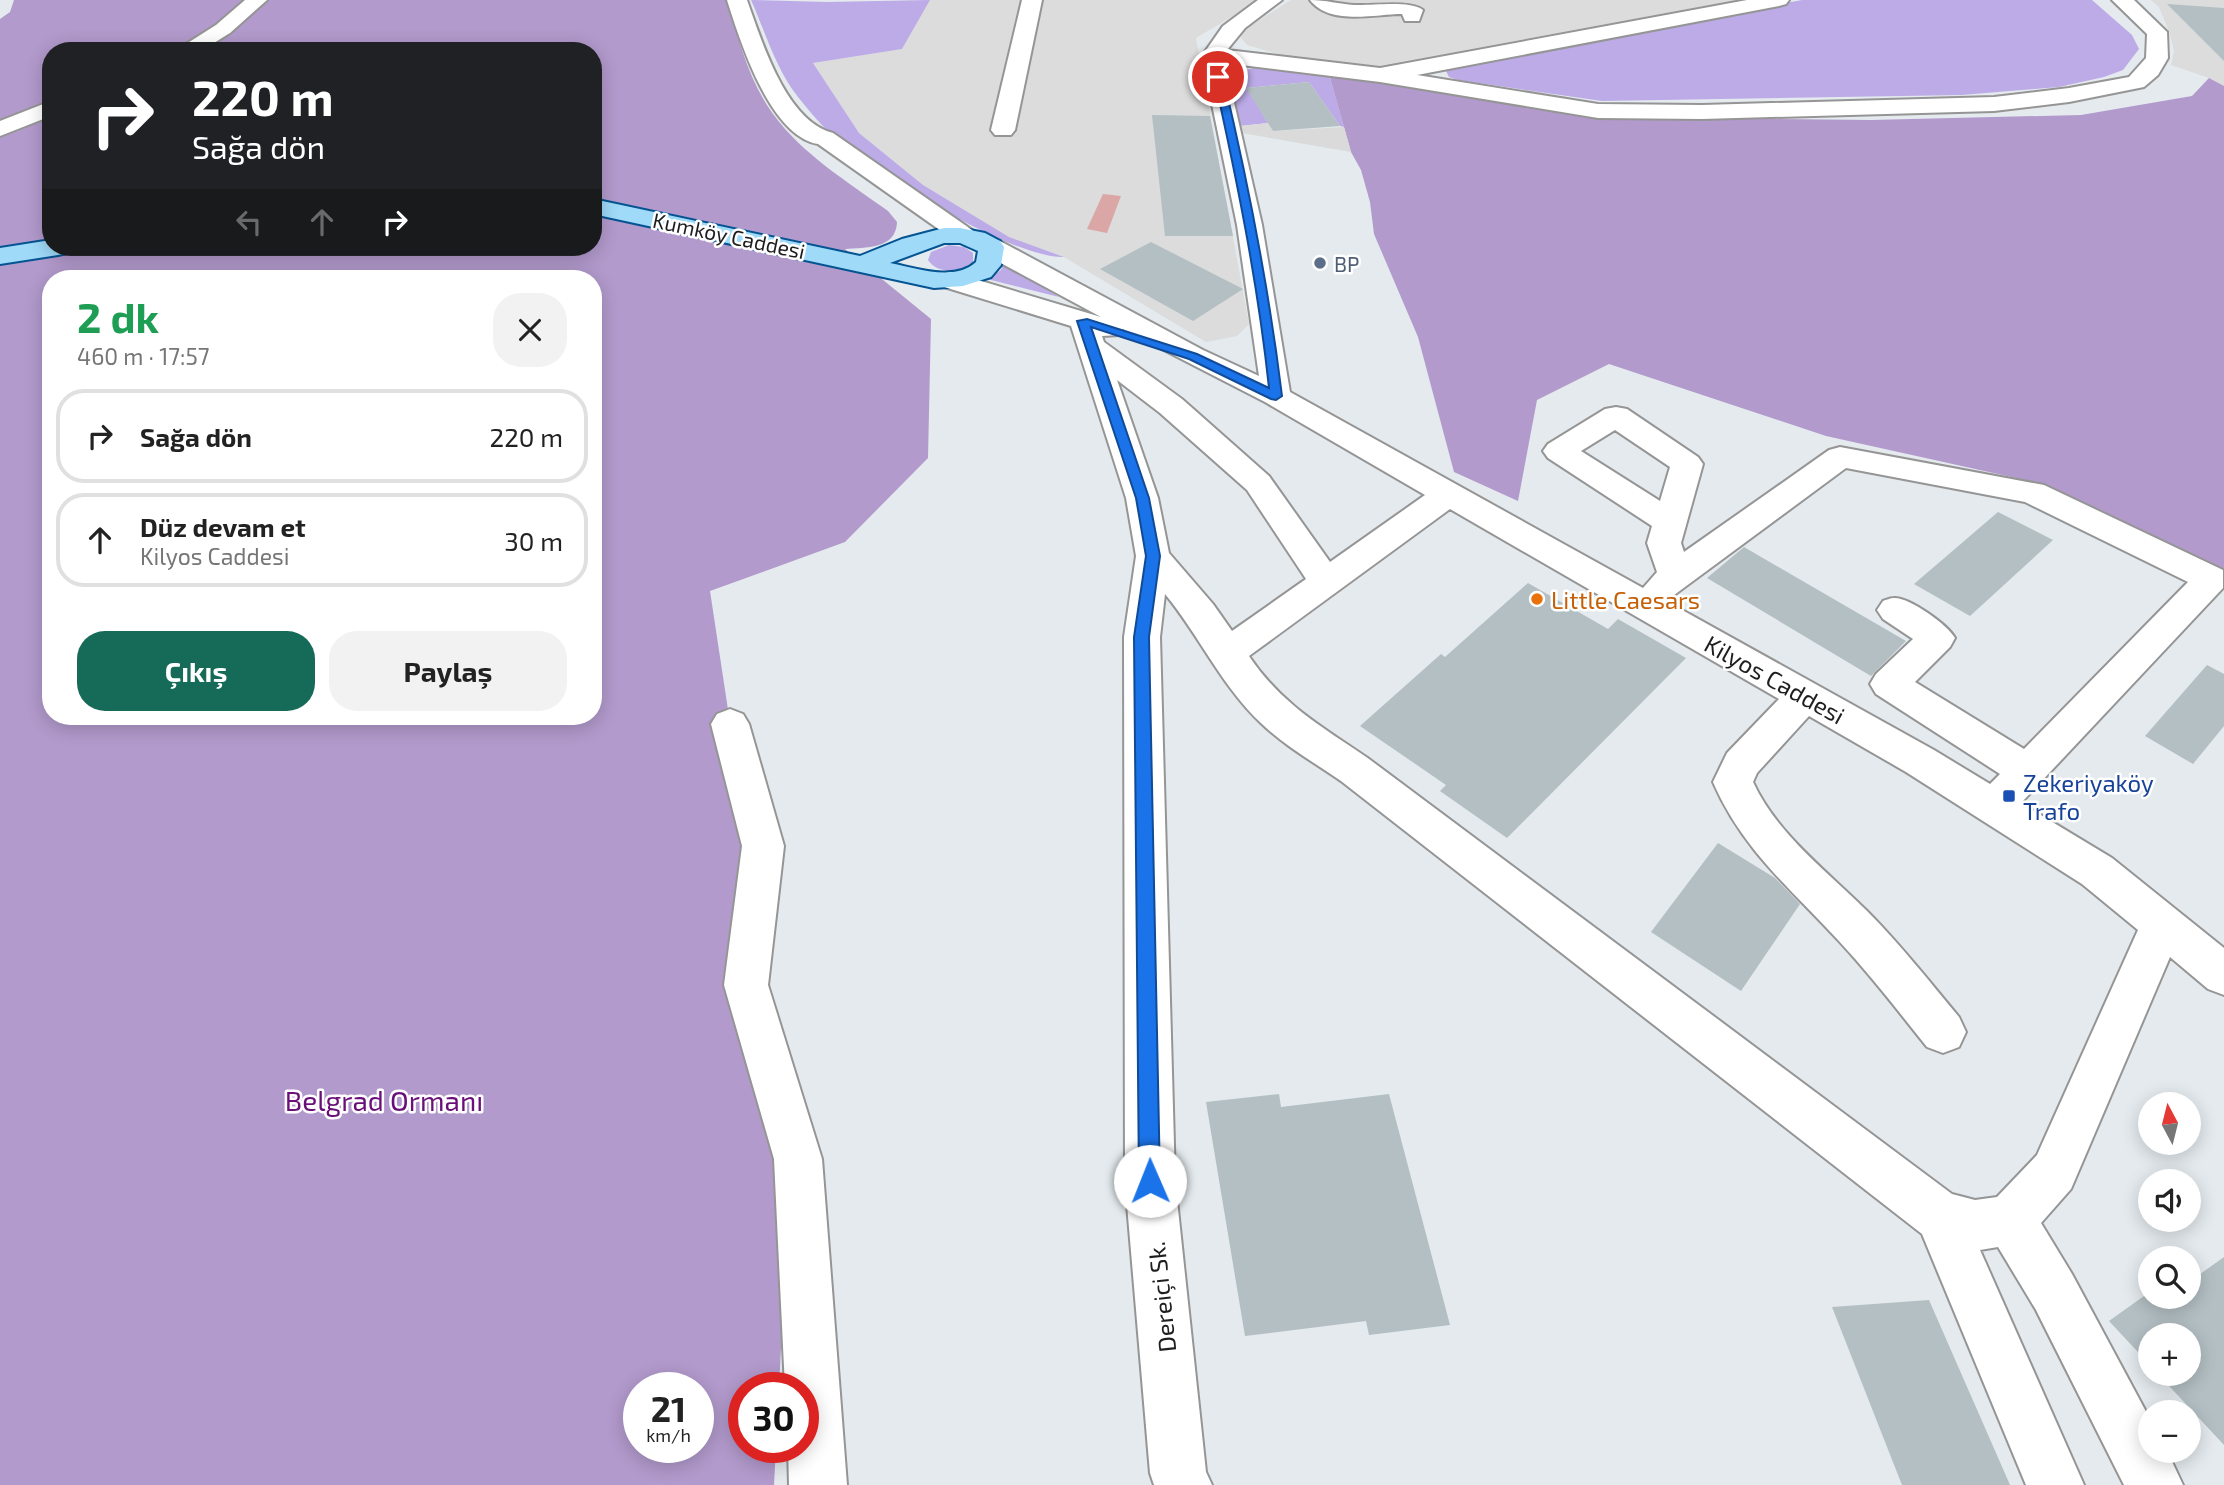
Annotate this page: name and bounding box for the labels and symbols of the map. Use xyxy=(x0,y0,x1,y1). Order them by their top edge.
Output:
pin xyxy=(1188,47,1248,107)
street label: Kumköy Caddesi xyxy=(651,207,807,263)
place label: BP xyxy=(1334,251,1359,276)
marker: BP xyxy=(1312,255,1328,271)
place label: Little Caesars xyxy=(1551,585,1700,614)
marker: Little Caesars xyxy=(1529,591,1545,607)
street label: Kilyos Caddesi xyxy=(1700,629,1850,729)
place label: Zekeriyaköy Trafo xyxy=(2023,768,2154,825)
marker: Zekeriyaköy Trafo xyxy=(2001,788,2017,804)
park label: Belgrad Ormanı xyxy=(285,1083,483,1117)
north arrow xyxy=(2138,1092,2202,1155)
position arrow xyxy=(1113,1144,1187,1218)
street label: Dereiçi Sk. xyxy=(1141,1240,1182,1354)
speed limit sign: 30 xyxy=(728,1372,819,1463)

